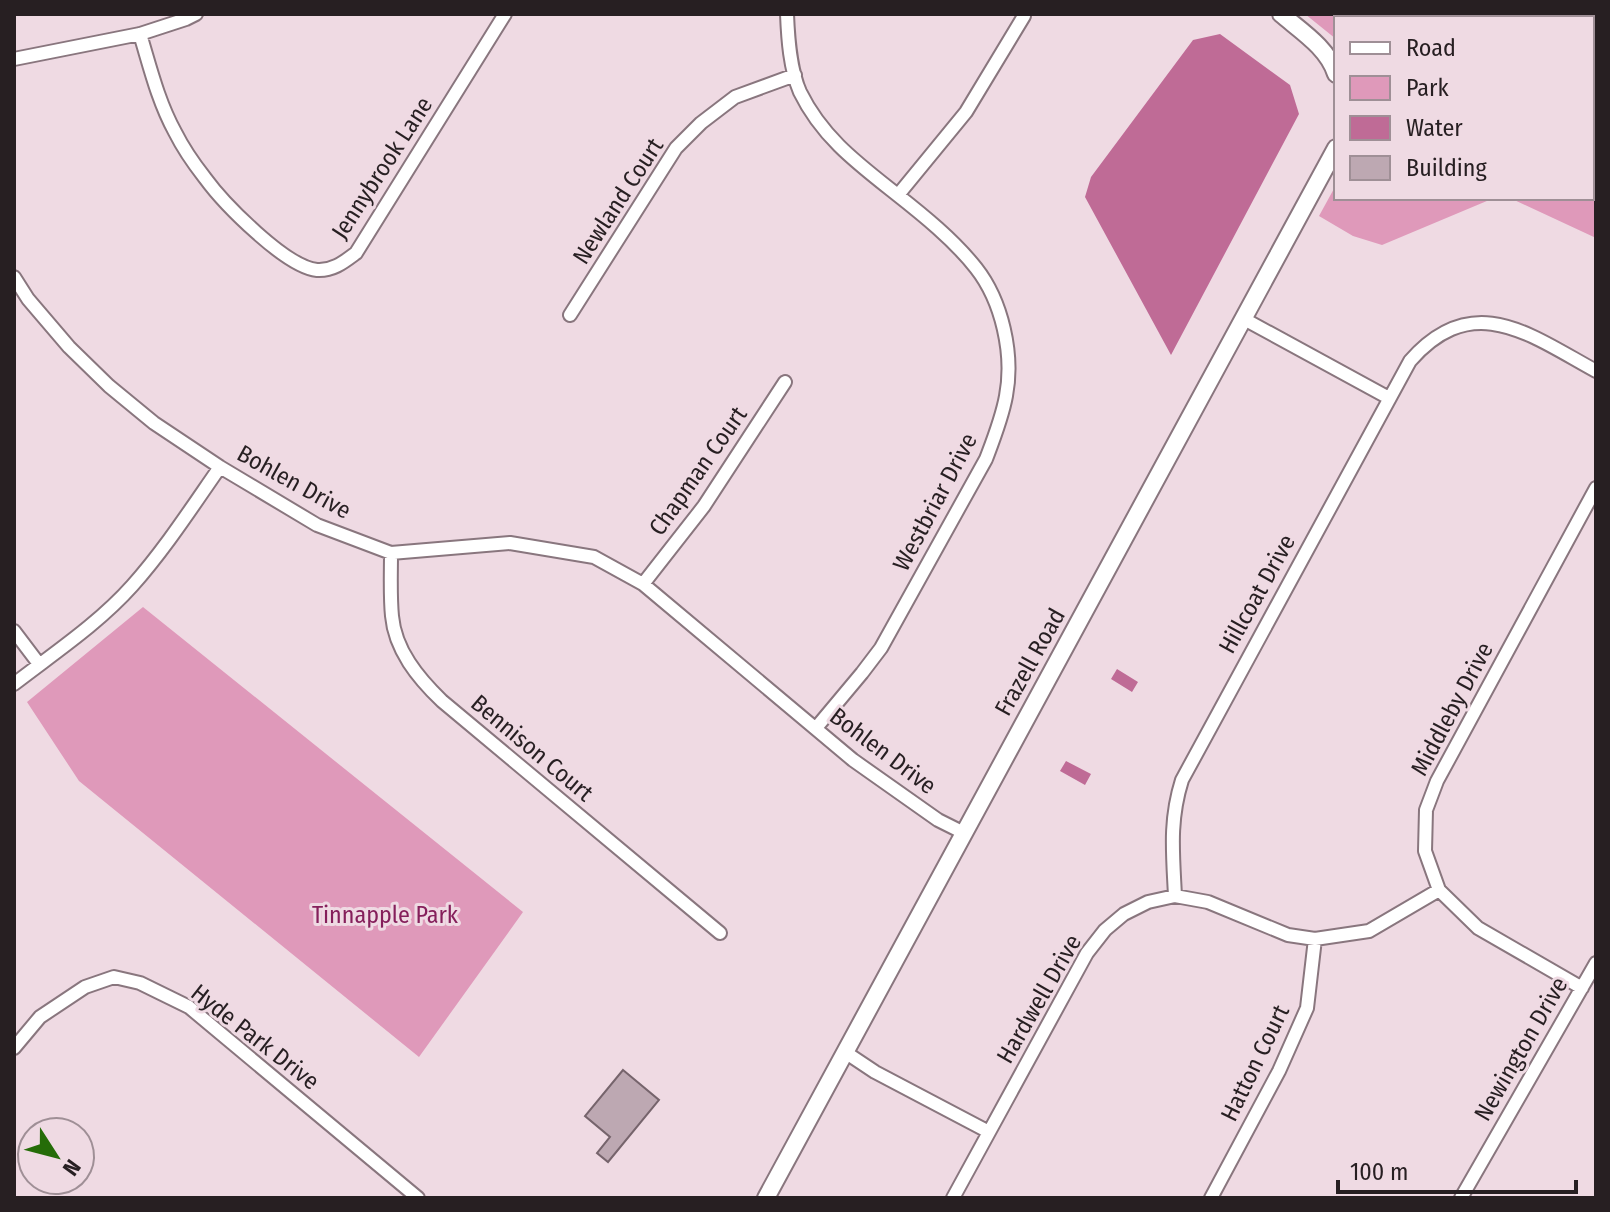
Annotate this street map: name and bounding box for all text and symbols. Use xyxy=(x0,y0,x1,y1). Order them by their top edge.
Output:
legend xyxy=(1334,16,1594,200)
text: Road xyxy=(1406,34,1456,62)
text: Park xyxy=(1406,74,1449,102)
street label: Jennybrook Lane xyxy=(326,92,438,244)
text: Water xyxy=(1406,114,1463,142)
street label: Newland Court xyxy=(567,133,669,269)
text: Building xyxy=(1406,154,1488,182)
street label: Chapman Court xyxy=(643,401,753,541)
street label: Westbriar Drive xyxy=(887,429,983,575)
street label: Bohlen Drive xyxy=(232,439,356,525)
street label: Hillcoat Drive xyxy=(1213,530,1301,658)
street label: Frazell Road xyxy=(989,603,1071,721)
street label: Middleby Drive xyxy=(1405,638,1499,780)
street label: Bennison Court xyxy=(465,689,599,807)
street label: Bohlen Drive xyxy=(824,702,942,800)
park label: Tinnapple Park xyxy=(312,901,459,929)
street label: Hardwell Drive xyxy=(991,930,1087,1068)
street label: Newington Drive xyxy=(1469,972,1573,1126)
street label: Hyde Park Drive xyxy=(185,978,325,1096)
street label: Hatton Court xyxy=(1215,1000,1295,1126)
north arrow xyxy=(16,1116,96,1196)
scale bar xyxy=(1338,1144,1576,1194)
text: N xyxy=(57,1154,87,1181)
text: 100 m xyxy=(1350,1158,1408,1186)

